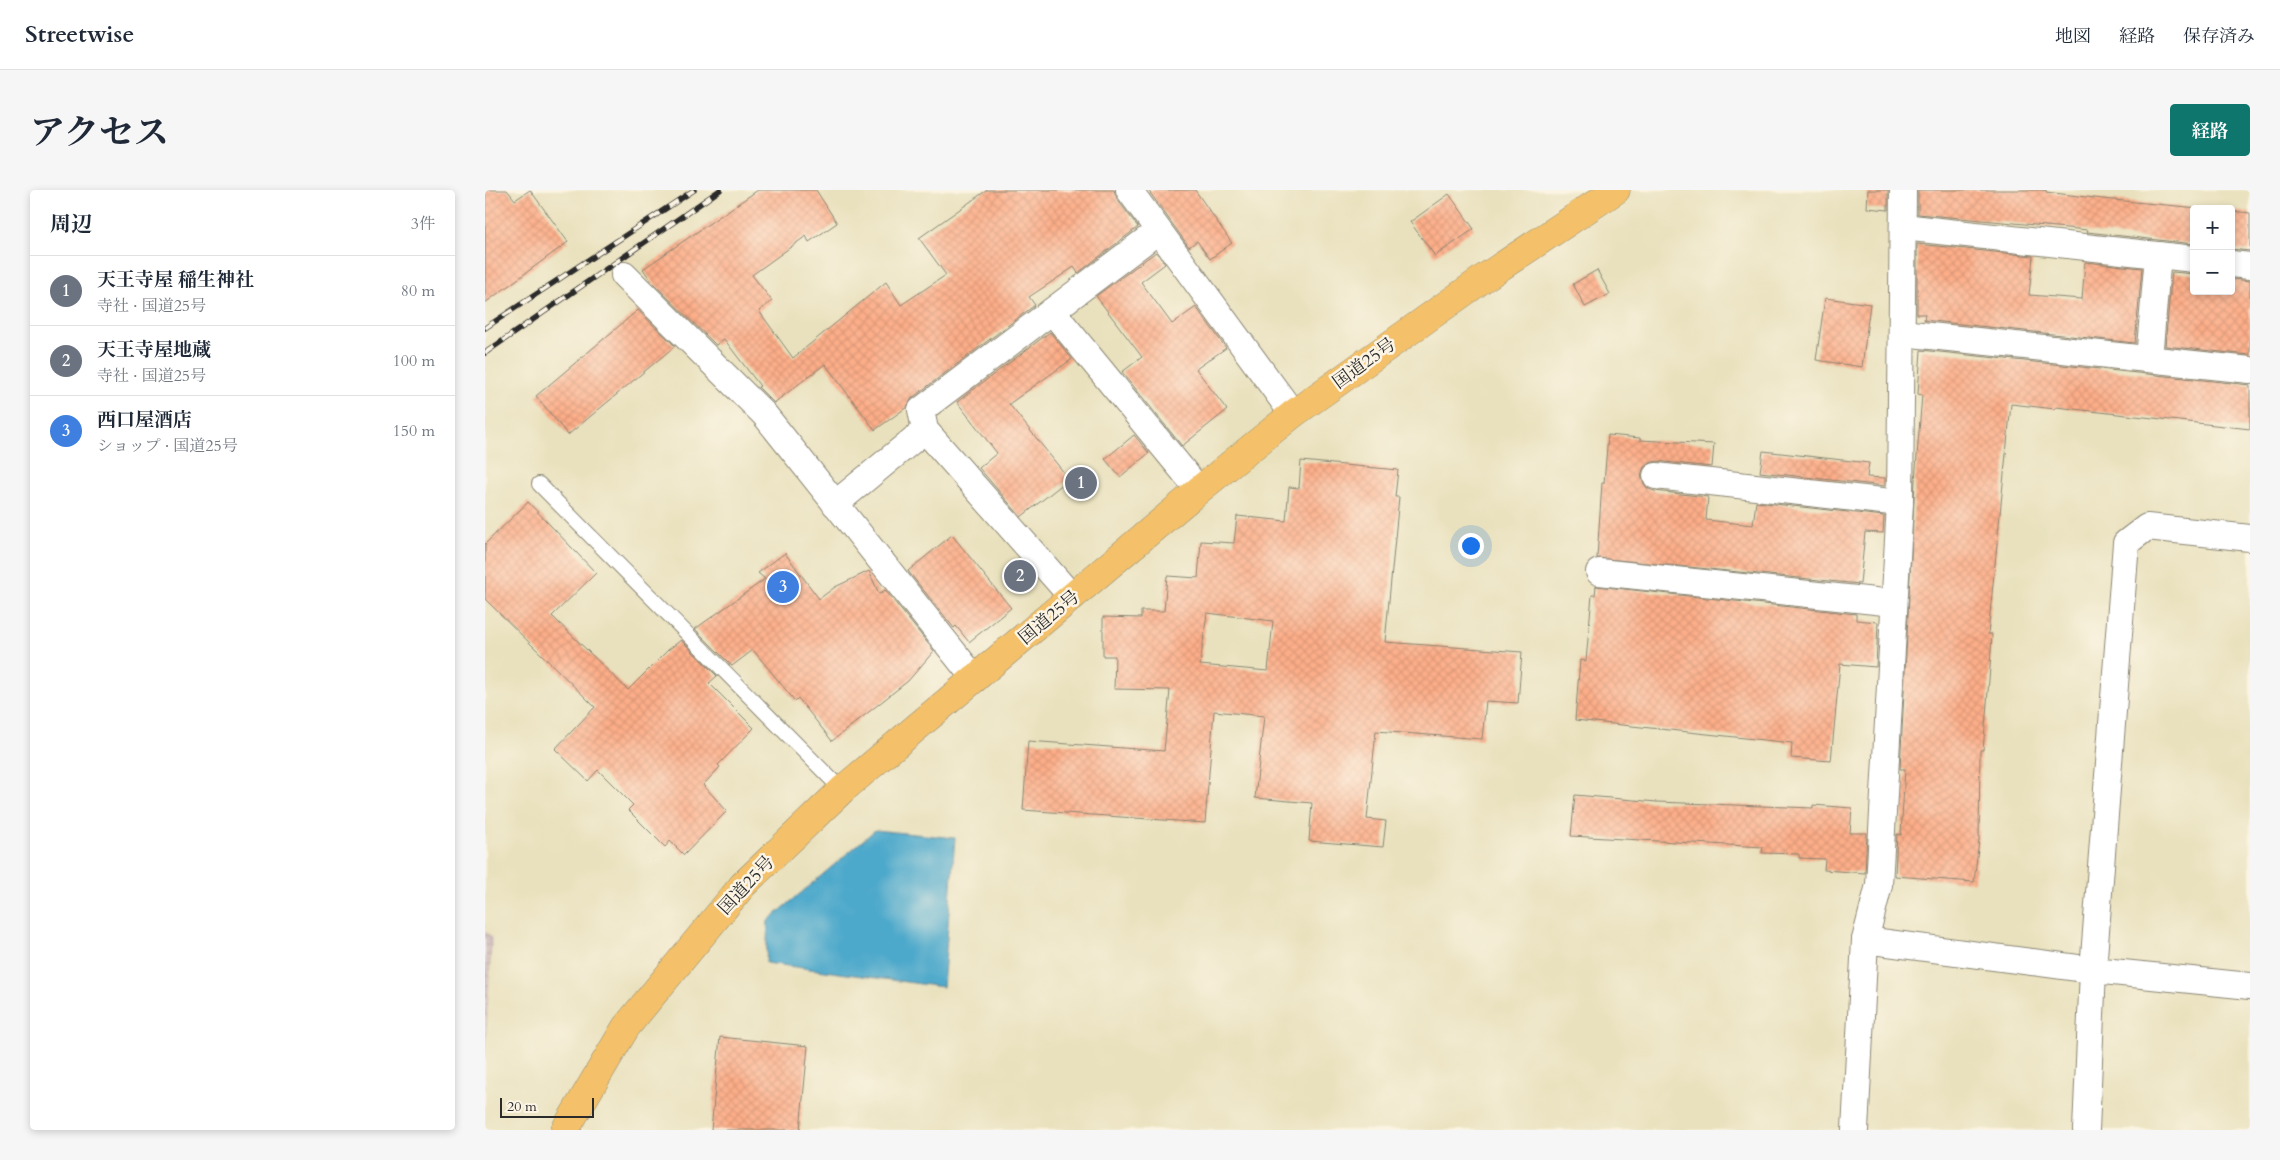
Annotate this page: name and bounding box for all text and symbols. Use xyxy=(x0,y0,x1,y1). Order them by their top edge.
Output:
text: Streetwise xyxy=(25,18,134,51)
text: 地図 xyxy=(2055,24,2091,49)
text: 経路 xyxy=(2119,24,2155,49)
text: 保存済み xyxy=(2183,24,2255,49)
button: 経路 xyxy=(2170,104,2250,156)
text: アクセス xyxy=(30,109,169,157)
map controls xyxy=(2190,205,2235,295)
button: + xyxy=(2190,205,2235,250)
text: 周辺 xyxy=(50,210,92,239)
text: 3件 xyxy=(411,213,435,235)
button: − xyxy=(2190,250,2235,295)
text: 天王寺屋 稲生神社 xyxy=(97,267,254,293)
text: 1 xyxy=(62,280,70,302)
text: 80 m xyxy=(401,280,435,302)
text: 寺社 · 国道25号 xyxy=(97,295,206,317)
street label: 国道25号 xyxy=(1328,332,1401,395)
text: 天王寺屋地蔵 xyxy=(97,337,211,363)
text: 2 xyxy=(62,350,70,372)
text: 100 m xyxy=(393,350,435,372)
text: 寺社 · 国道25号 xyxy=(97,365,206,387)
text: 西口屋酒店 xyxy=(97,407,192,433)
text: 3 xyxy=(62,420,70,442)
text: 150 m xyxy=(393,420,435,442)
text: ショップ · 国道25号 xyxy=(97,435,238,457)
pin: 1 xyxy=(1065,464,1097,502)
your location xyxy=(1458,533,1484,559)
pin: 2 xyxy=(1004,557,1036,595)
pin: 3 xyxy=(767,568,799,606)
street label: 国道25号 xyxy=(1014,585,1085,650)
street label: 国道25号 xyxy=(713,850,780,920)
scale bar xyxy=(500,1095,594,1118)
text: 20 m xyxy=(507,1097,537,1116)

